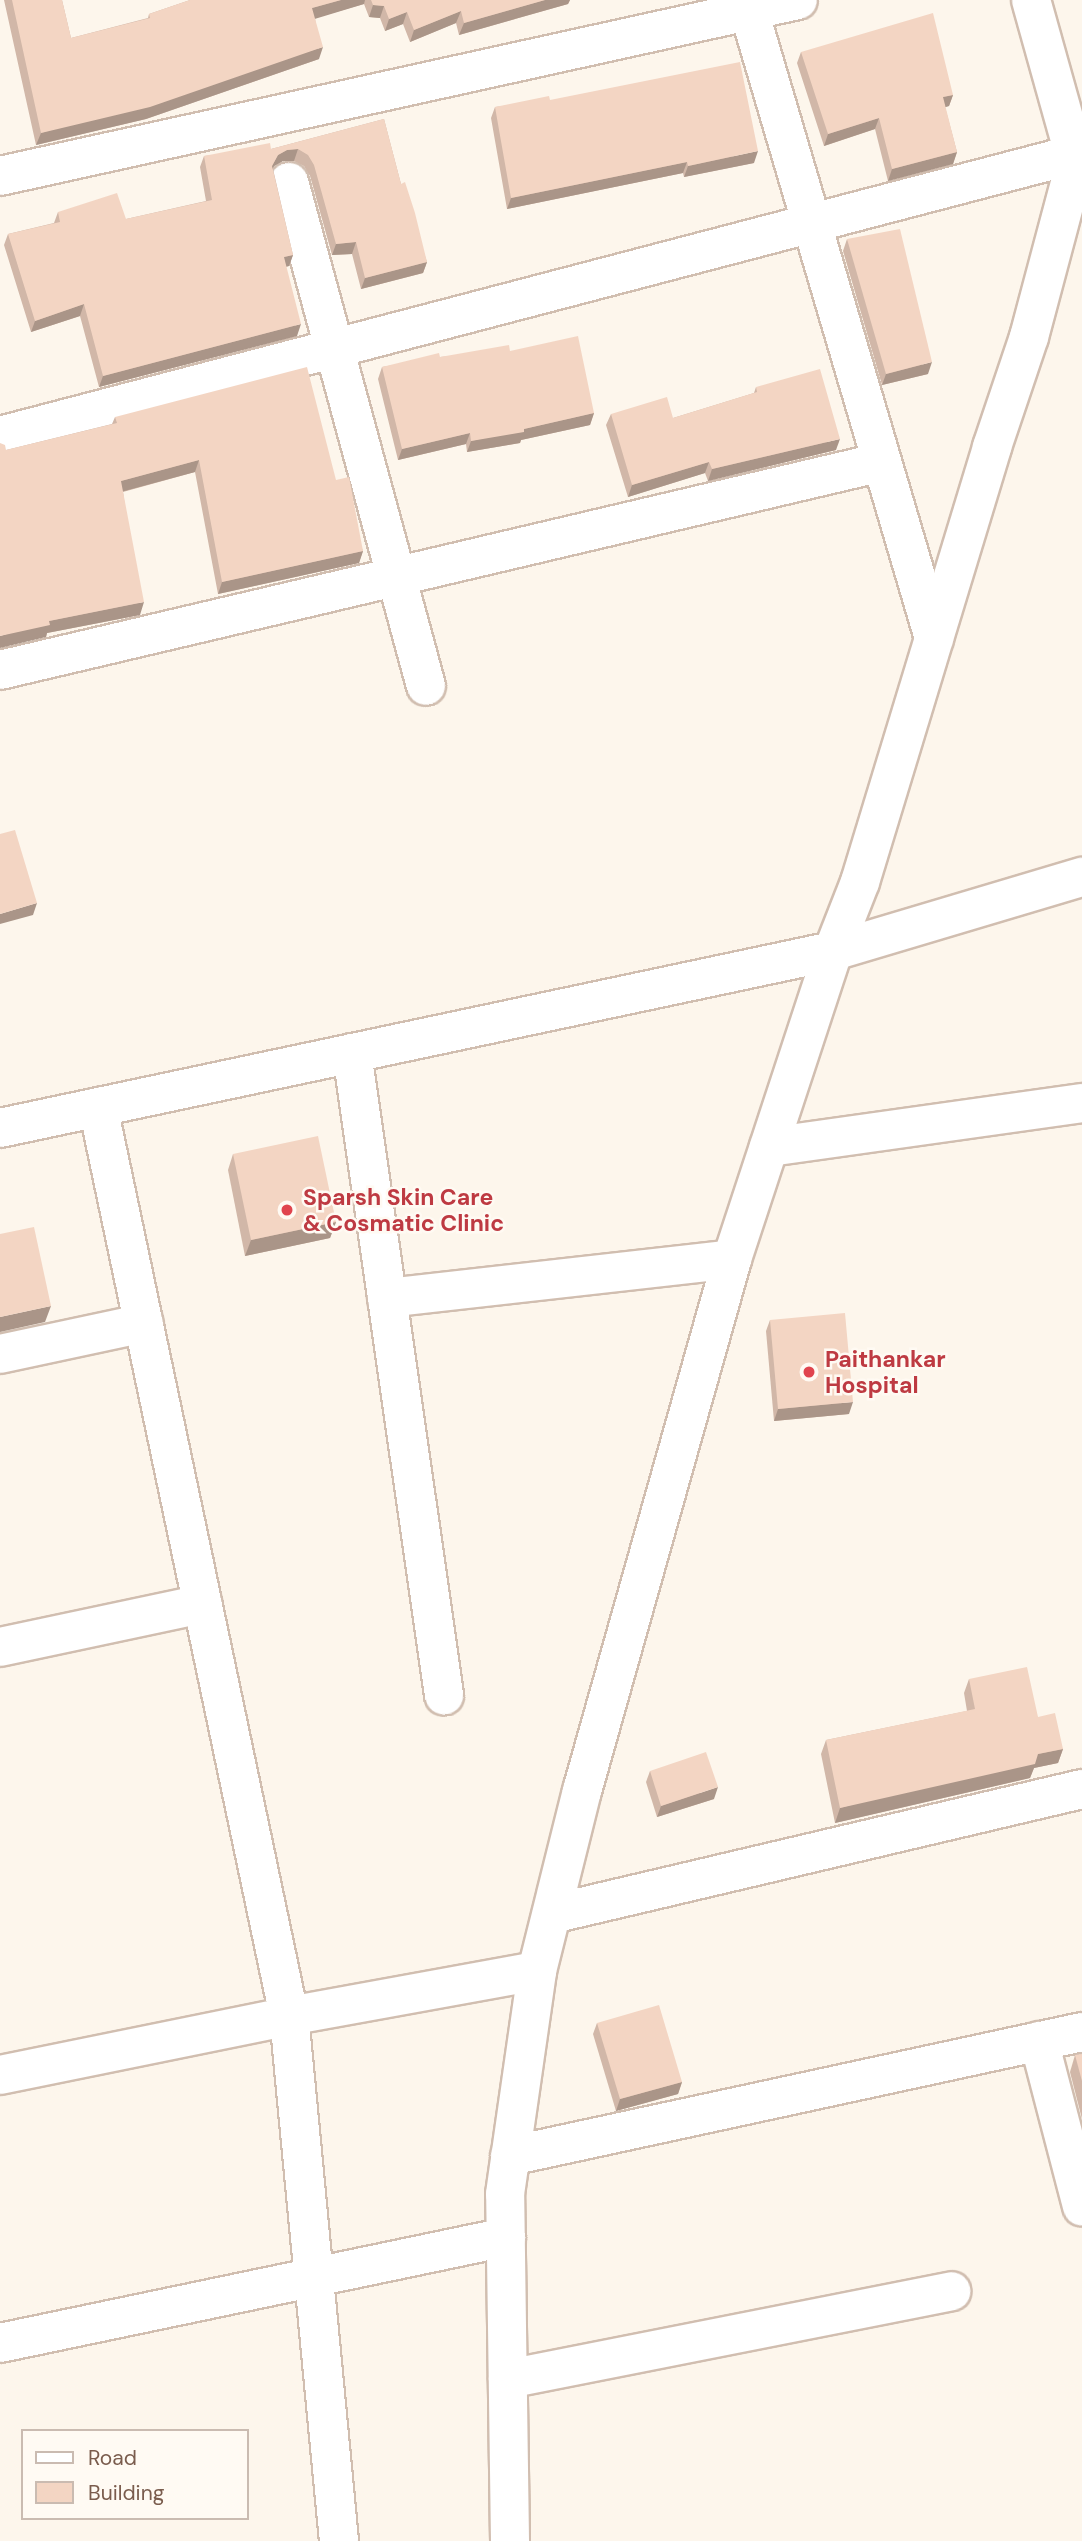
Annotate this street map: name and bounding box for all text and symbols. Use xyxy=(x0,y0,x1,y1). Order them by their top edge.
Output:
place label: Sparsh Skin Care & Cosmatic Clinic xyxy=(303,1183,504,1237)
marker: Sparsh Skin Care & Cosmatic Clinic xyxy=(277,1200,297,1220)
place label: Paithankar Hospital xyxy=(825,1345,946,1399)
marker: Paithankar Hospital xyxy=(799,1362,819,1382)
legend xyxy=(21,2429,248,2520)
text: Road xyxy=(88,2444,137,2472)
text: Building xyxy=(88,2479,164,2507)

